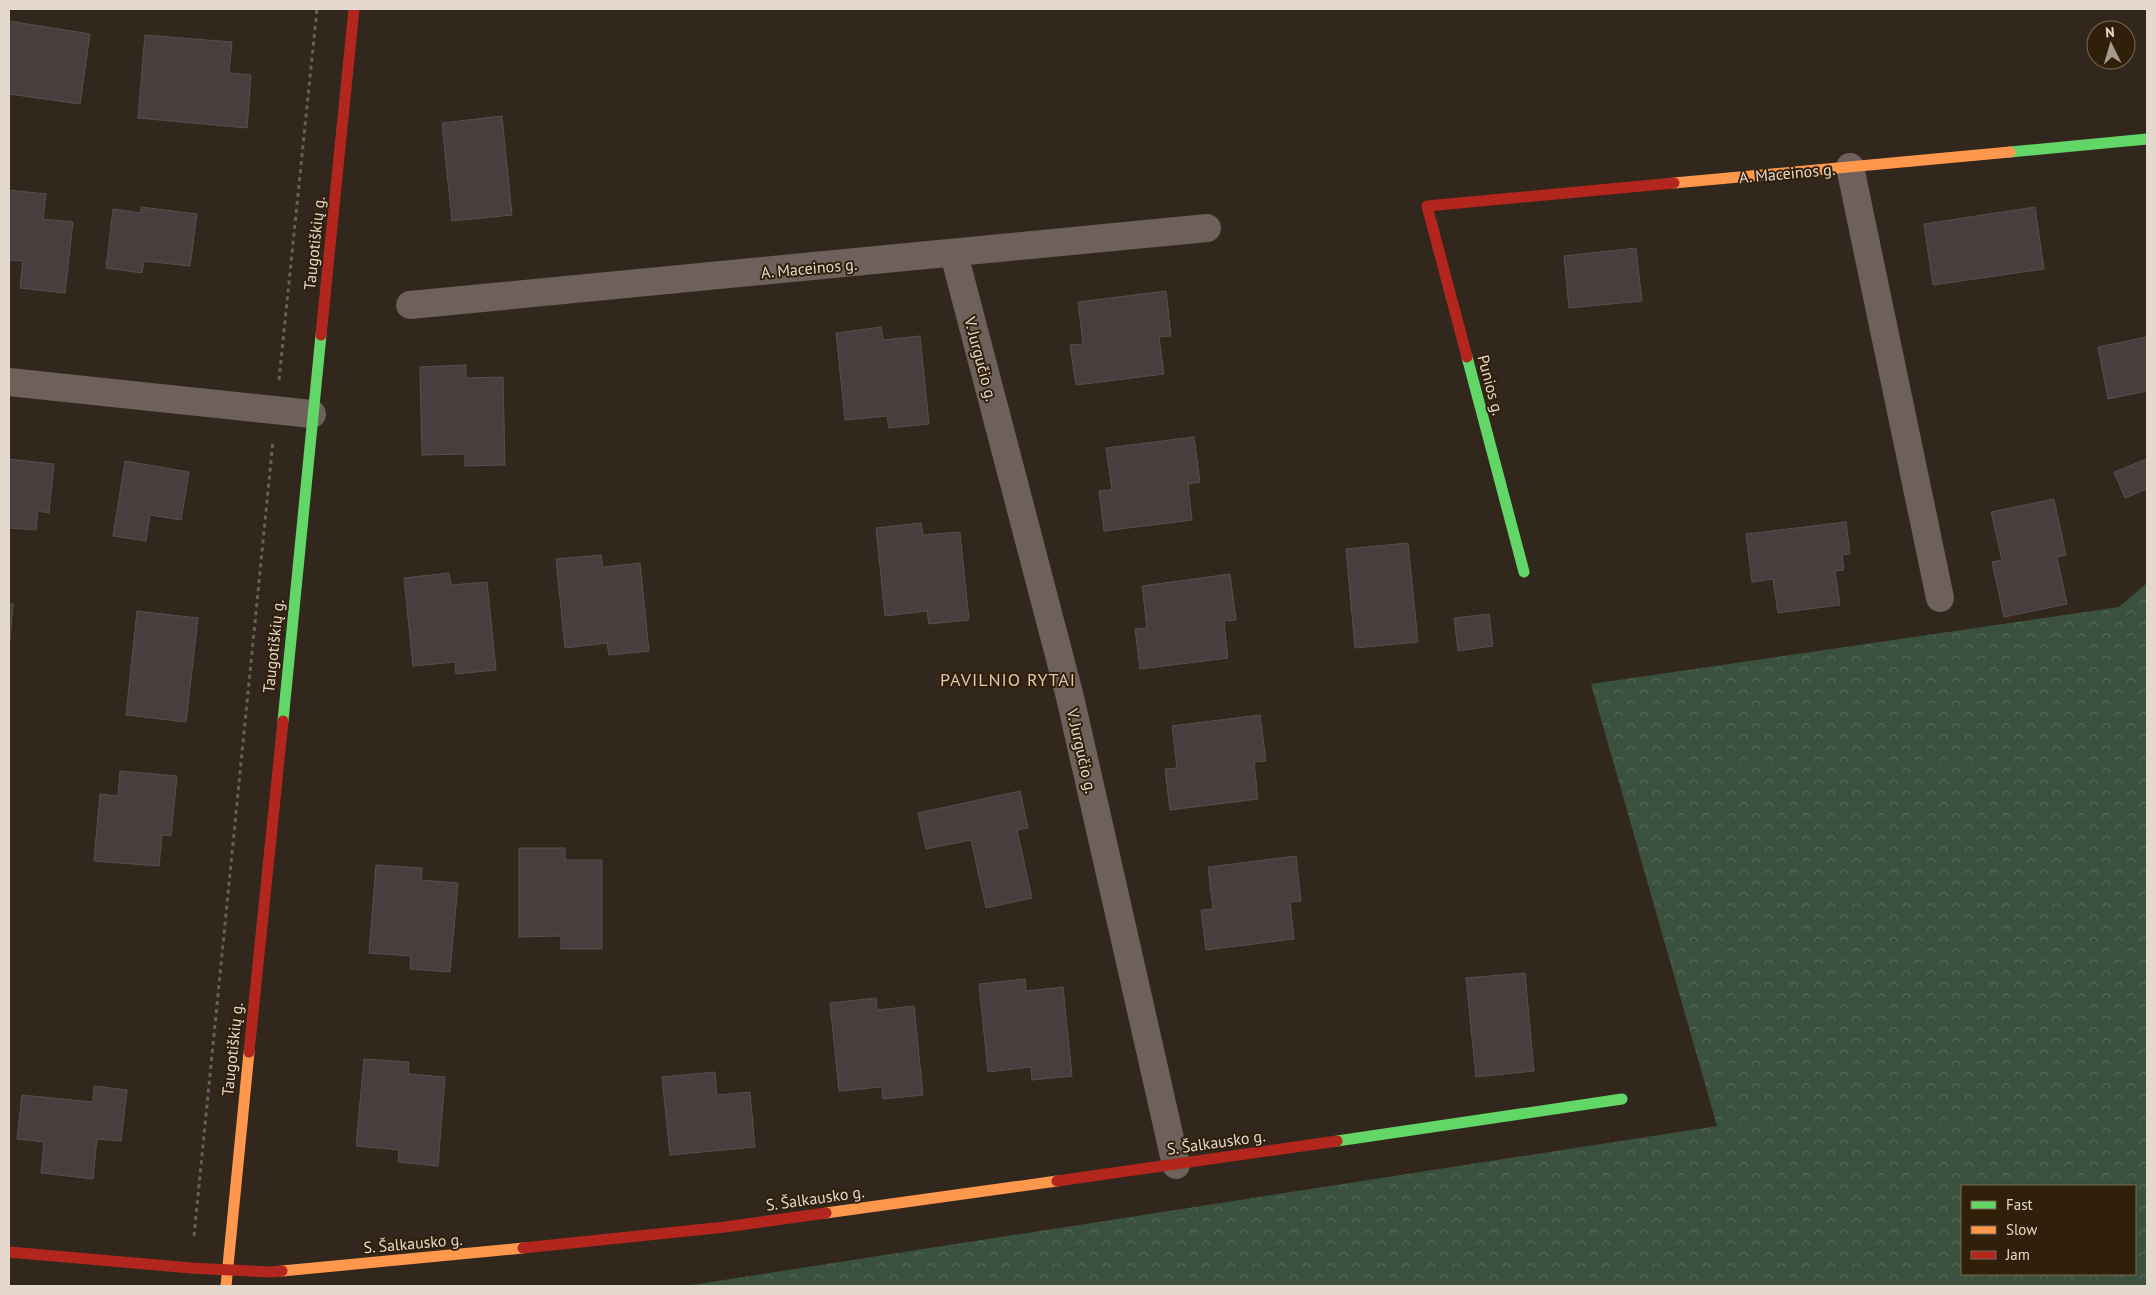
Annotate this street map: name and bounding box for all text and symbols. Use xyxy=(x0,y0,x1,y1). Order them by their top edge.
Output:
north arrow xyxy=(2086,20,2136,70)
text: N xyxy=(2104,23,2115,41)
street label: A. Maceinos g. xyxy=(1738,159,1836,187)
street label: Taugotiškių g. xyxy=(299,195,329,291)
street label: A. Maceinos g. xyxy=(760,254,858,282)
street label: V. Jurgučio g. xyxy=(960,314,1002,403)
street label: Punios g. xyxy=(1473,353,1509,417)
street label: Taugotiškių g. xyxy=(258,598,288,694)
district label: PAVILNIO RYTAI xyxy=(940,668,1076,691)
street label: V. Jurgučio g. xyxy=(1062,706,1101,795)
street label: Taugotiškių g. xyxy=(217,1001,247,1097)
street label: S. Šalkausko g. xyxy=(1165,1125,1267,1159)
street label: S. Šalkausko g. xyxy=(764,1181,866,1215)
legend xyxy=(1961,1185,2136,1275)
text: Fast xyxy=(2006,1195,2033,1214)
text: Slow xyxy=(2006,1220,2037,1239)
street label: S. Šalkausko g. xyxy=(363,1229,463,1257)
text: Jam xyxy=(2005,1245,2030,1264)

